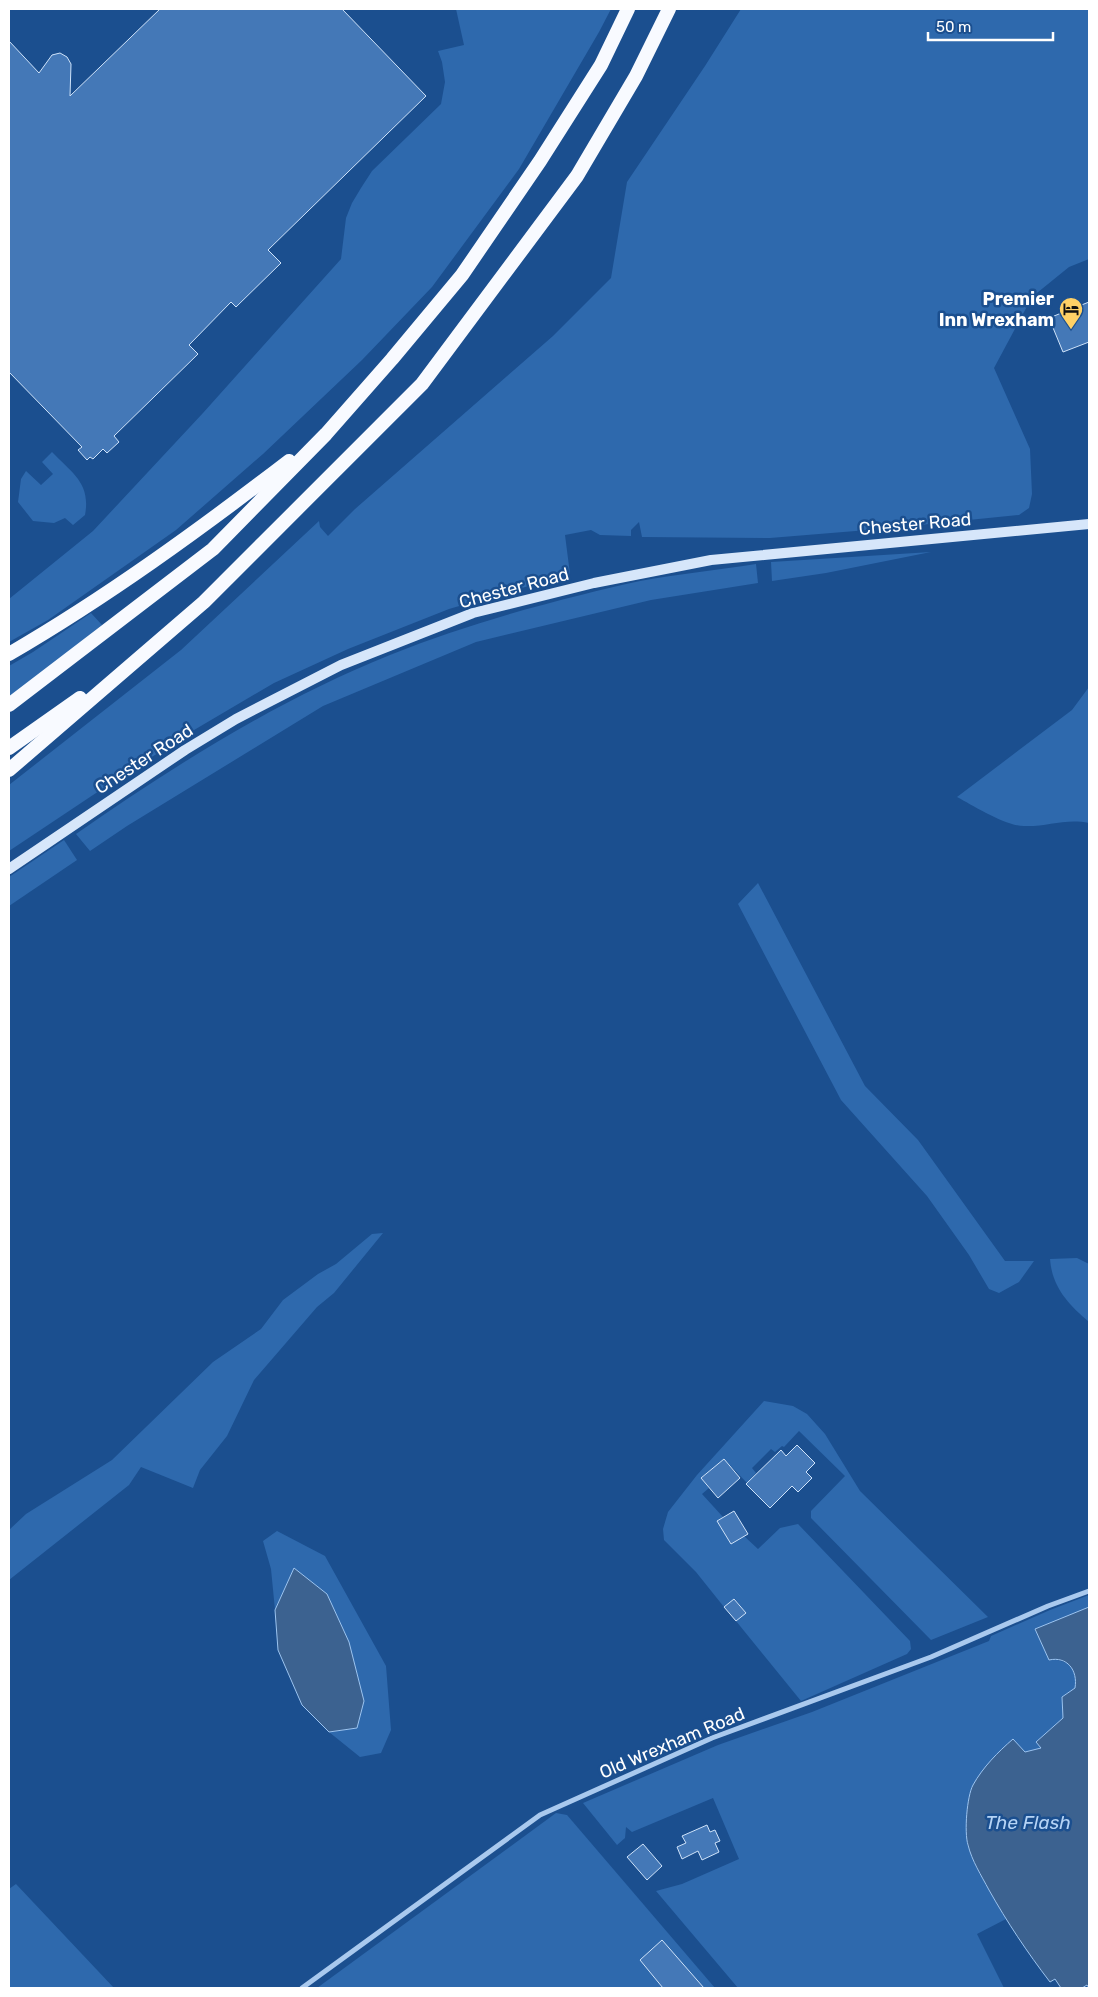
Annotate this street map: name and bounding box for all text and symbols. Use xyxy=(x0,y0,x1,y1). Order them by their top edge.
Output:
scale bar xyxy=(928,10,1053,42)
text: 50 m xyxy=(936,18,971,36)
place label: Premier Inn Wrexham xyxy=(939,288,1054,331)
hotel icon: Premier Inn Wrexham xyxy=(1058,296,1084,330)
street label: Chester Road xyxy=(858,508,972,540)
street label: Chester Road xyxy=(457,563,571,613)
street label: Chester Road xyxy=(91,719,197,799)
street label: Old Wrexham Road xyxy=(596,1702,748,1784)
water label: The Flash xyxy=(985,1811,1071,1834)

